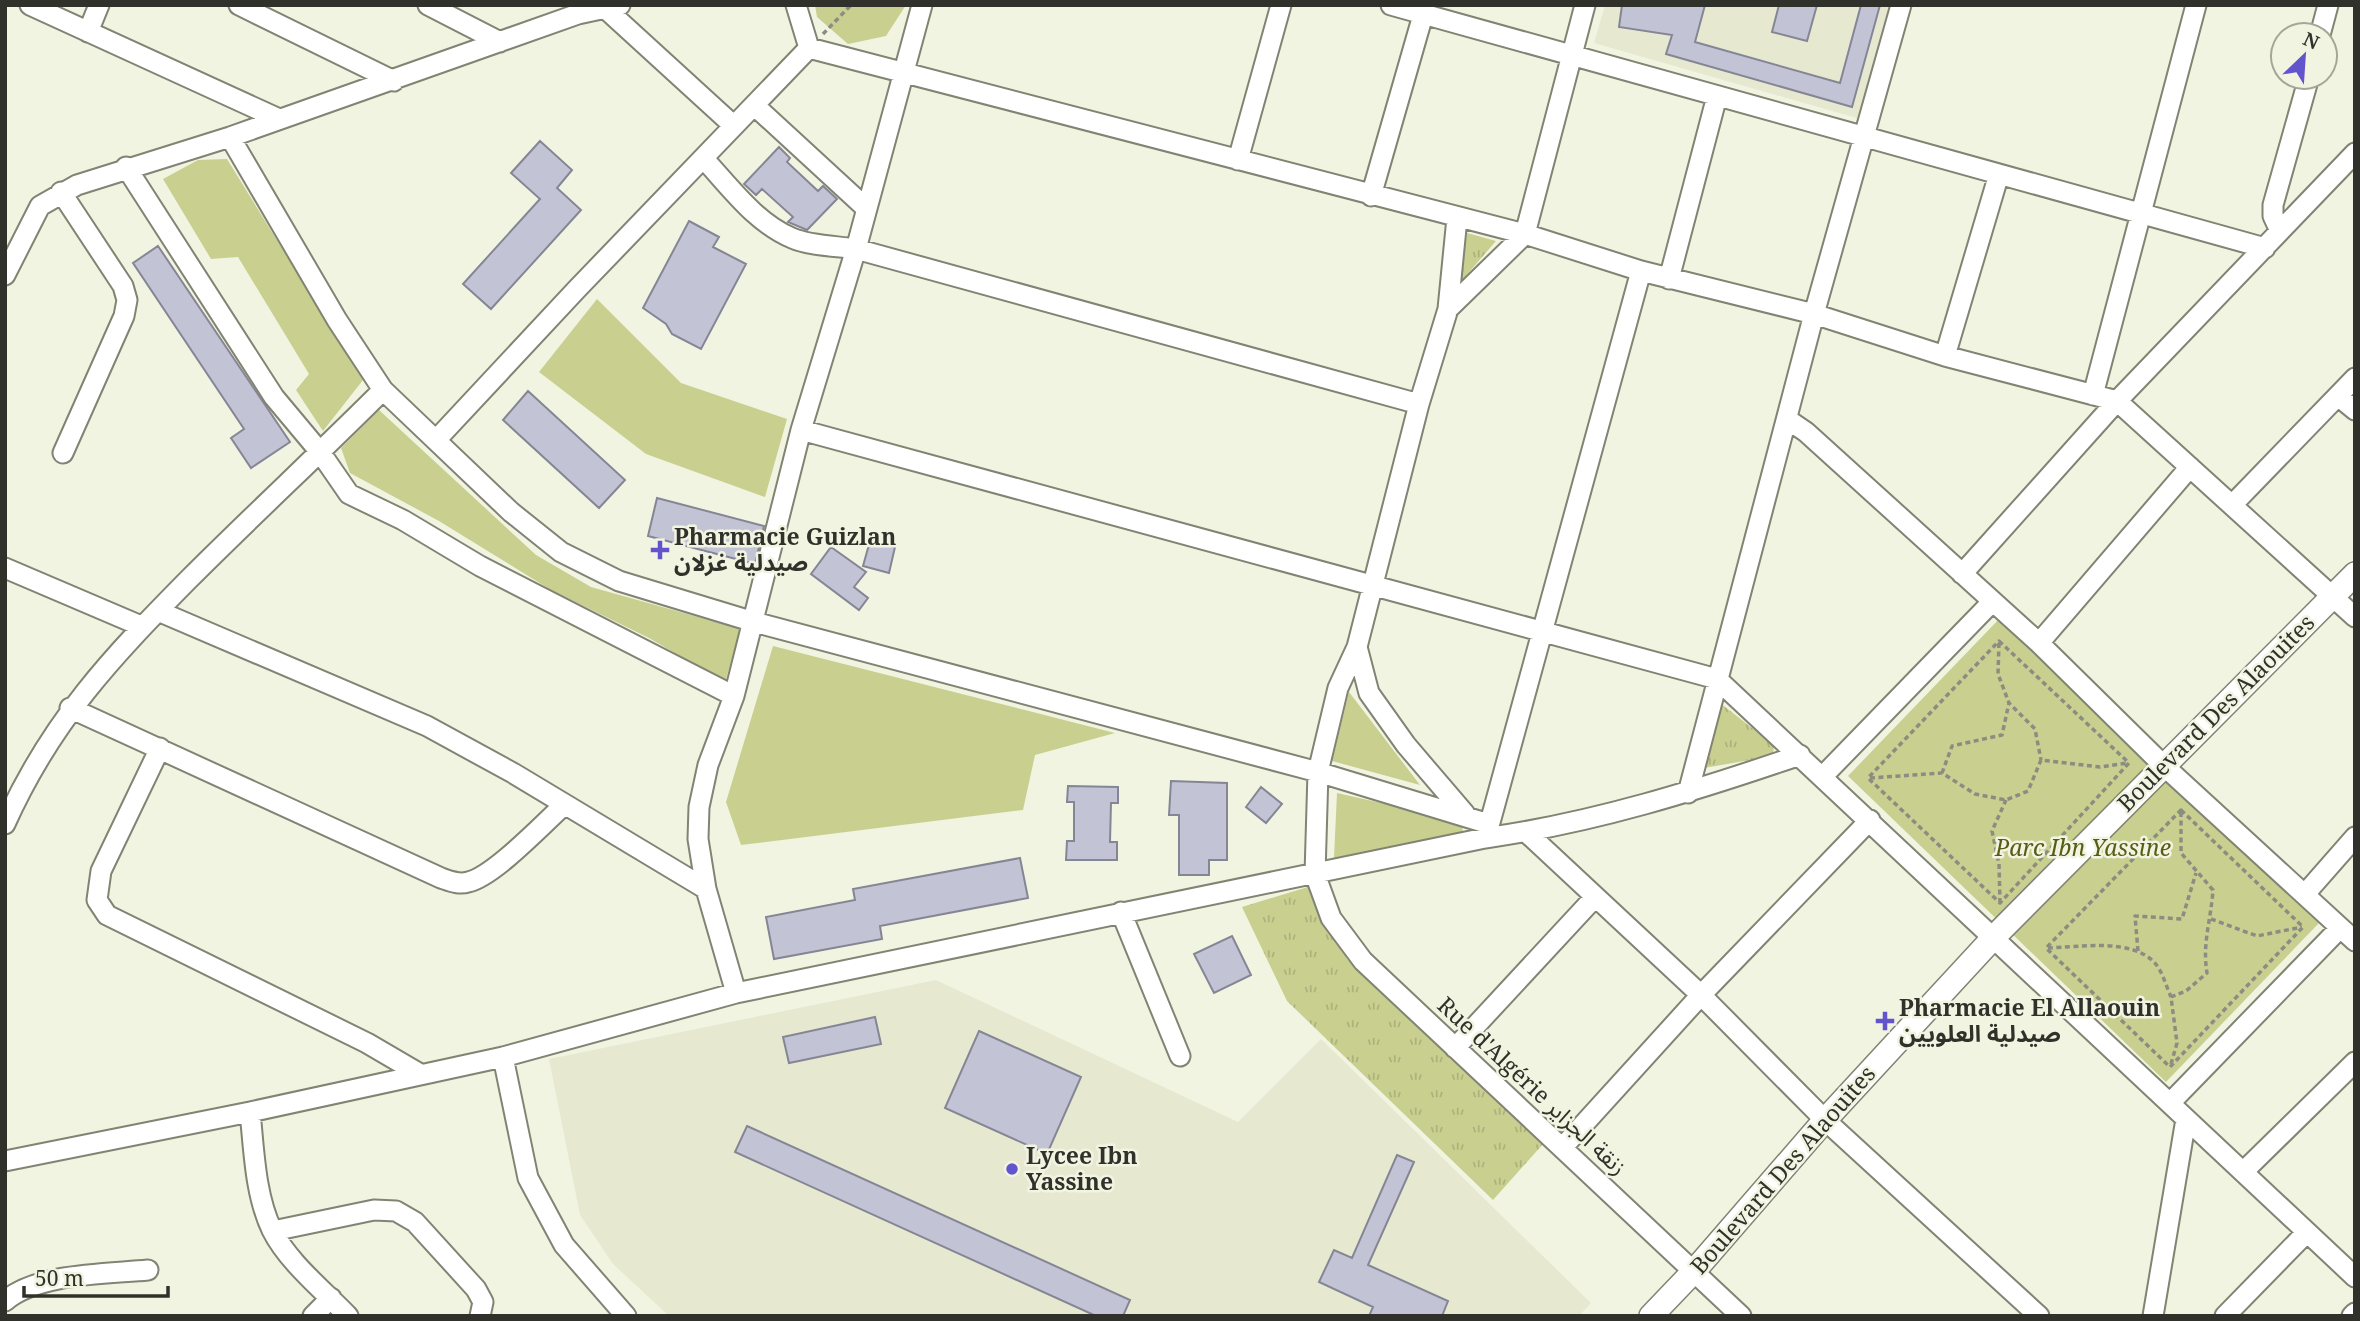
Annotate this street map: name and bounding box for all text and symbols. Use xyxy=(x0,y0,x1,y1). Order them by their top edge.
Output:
north arrow xyxy=(2269,21,2339,91)
text: N xyxy=(2299,26,2323,56)
place label: Pharmacie Guizlan صيدلية غزلان xyxy=(674,520,896,578)
marker: Pharmacie Guizlan صيدلية غزلان xyxy=(652,542,668,558)
street label: Boulevard Des Alaouites xyxy=(2109,606,2321,818)
park label: Parc Ibn Yassine xyxy=(1994,831,2171,863)
street label: Rue d'Algérie زنقة الجزاير xyxy=(1431,989,1634,1182)
place label: Pharmacie El Allaouin صيدلية العلويين xyxy=(1899,991,2160,1049)
marker: Pharmacie El Allaouin صيدلية العلويين xyxy=(1877,1013,1893,1029)
street label: Boulevard Des Alaouites xyxy=(1683,1058,1882,1281)
place label: Lycee Ibn Yassine xyxy=(1026,1139,1138,1197)
marker: Lycee Ibn Yassine xyxy=(1004,1161,1020,1177)
scale bar xyxy=(24,1254,168,1298)
text: 50 m xyxy=(35,1264,84,1292)

